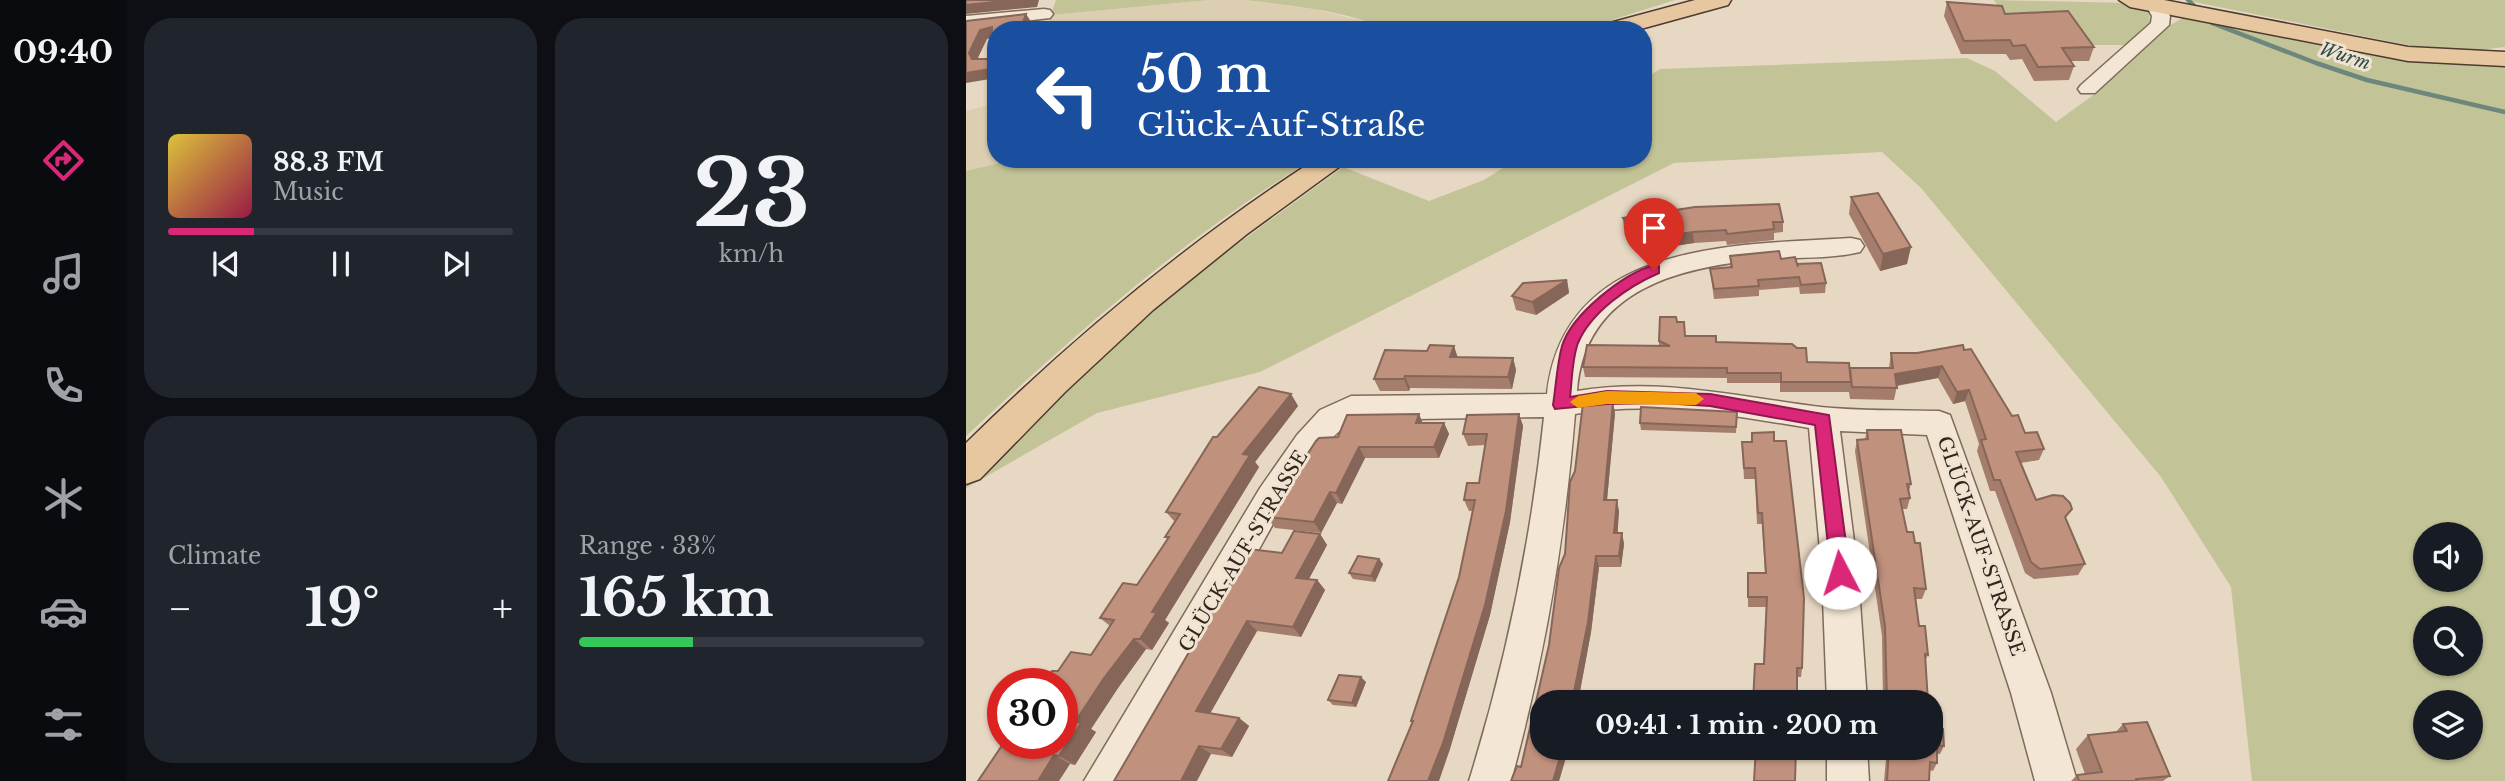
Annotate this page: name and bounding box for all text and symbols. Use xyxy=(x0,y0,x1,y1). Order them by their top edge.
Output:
text: 09:40 xyxy=(13,32,113,72)
water label: Wurm xyxy=(2317,38,2373,75)
text: 50 m xyxy=(1137,44,1270,105)
icon: left xyxy=(1022,49,1113,140)
text: Glück-Auf-Straße xyxy=(1137,105,1425,145)
icon: directions xyxy=(39,136,88,185)
text: 23 xyxy=(693,138,810,251)
text: 88.3 FM xyxy=(273,146,384,178)
text: Music xyxy=(273,178,344,206)
pin xyxy=(1624,198,1684,270)
icon: arrive xyxy=(1635,209,1673,247)
text: km/h xyxy=(719,240,784,268)
icon: previous xyxy=(207,245,245,283)
icon: pause xyxy=(322,245,360,283)
icon: next xyxy=(437,245,475,283)
icon: music xyxy=(39,249,88,298)
icon: phone xyxy=(39,361,88,410)
street label: GLÜCK-AUF-STRASSE xyxy=(1933,433,2029,659)
street label: GLÜCK-AUF-STRASSE xyxy=(1174,446,1312,656)
icon: climate xyxy=(39,474,88,523)
map controls xyxy=(2413,522,2483,760)
button: sound xyxy=(2413,522,2483,592)
text: Range · 33% xyxy=(579,532,716,560)
position arrow xyxy=(1803,536,1877,610)
text: Climate xyxy=(168,542,261,570)
text: 165 km xyxy=(579,566,774,630)
text: 19° xyxy=(305,576,380,640)
text: − xyxy=(168,585,192,632)
text: + xyxy=(492,585,513,632)
icon: car xyxy=(39,587,88,636)
button: search xyxy=(2413,606,2483,676)
speed limit sign: 30 xyxy=(987,668,1078,759)
button: layers xyxy=(2413,690,2483,760)
icon: filters xyxy=(39,700,88,749)
text: 09:41 · 1 min · 200 m xyxy=(1595,709,1878,741)

